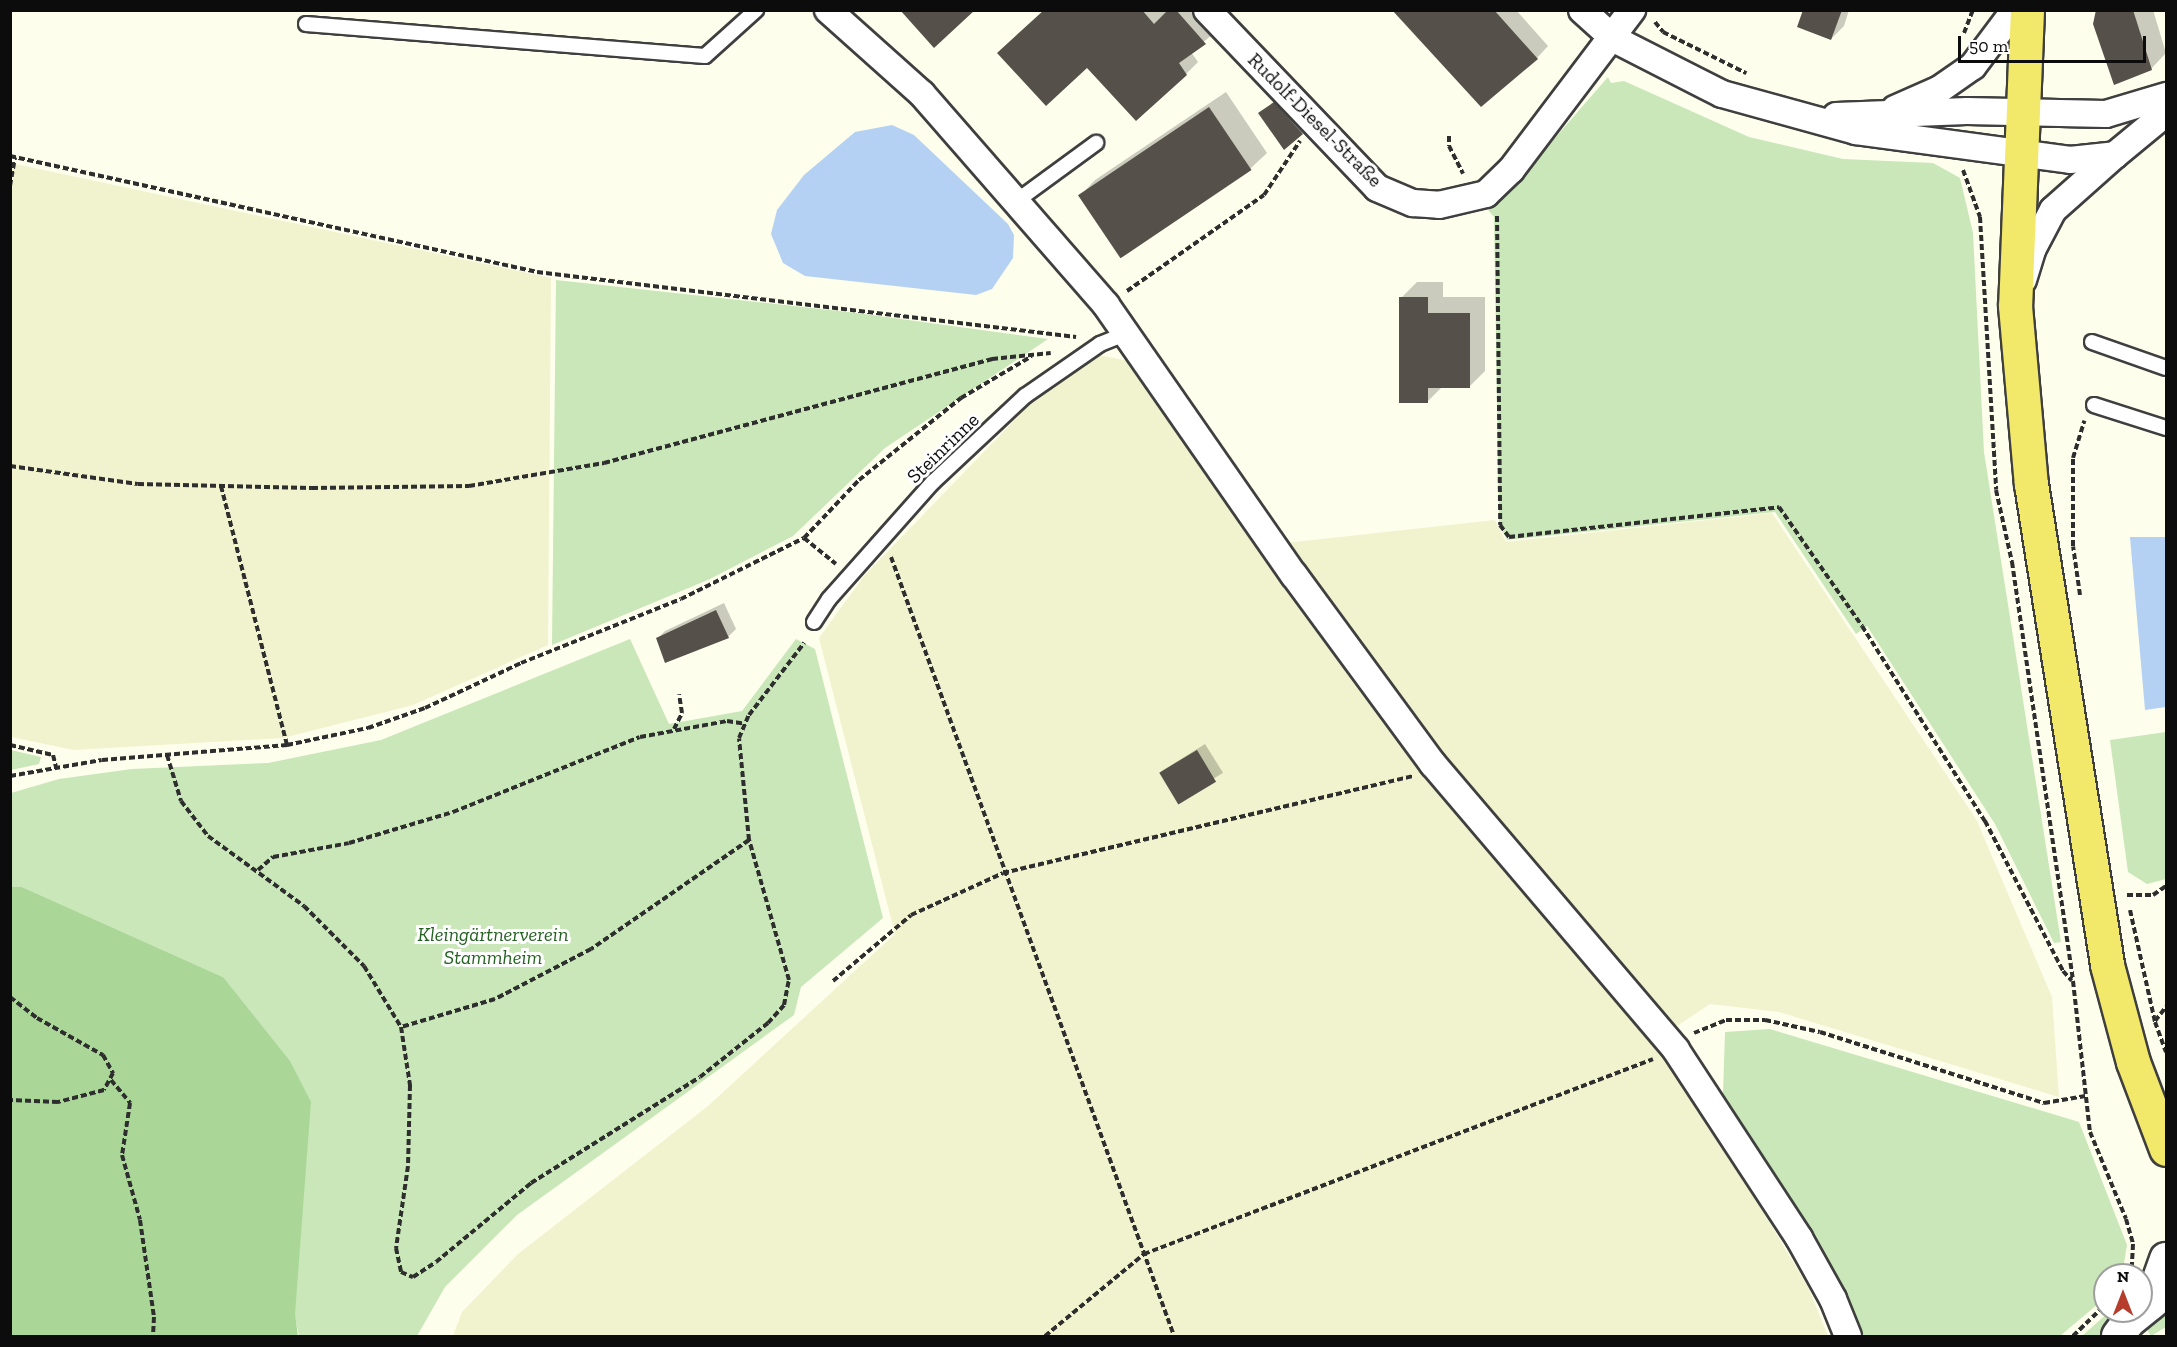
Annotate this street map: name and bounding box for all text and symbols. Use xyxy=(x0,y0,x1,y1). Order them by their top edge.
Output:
scale bar xyxy=(1961,24,2148,62)
text: 50 m xyxy=(1969,35,2008,57)
street label: Rudolf-Diesel-Straße xyxy=(1243,48,1387,192)
street label: Steinrinne xyxy=(902,408,984,488)
park label: Kleingärtnerverein Stammheim xyxy=(418,922,568,969)
north arrow xyxy=(2093,1263,2153,1323)
text: N xyxy=(2117,1267,2129,1286)

